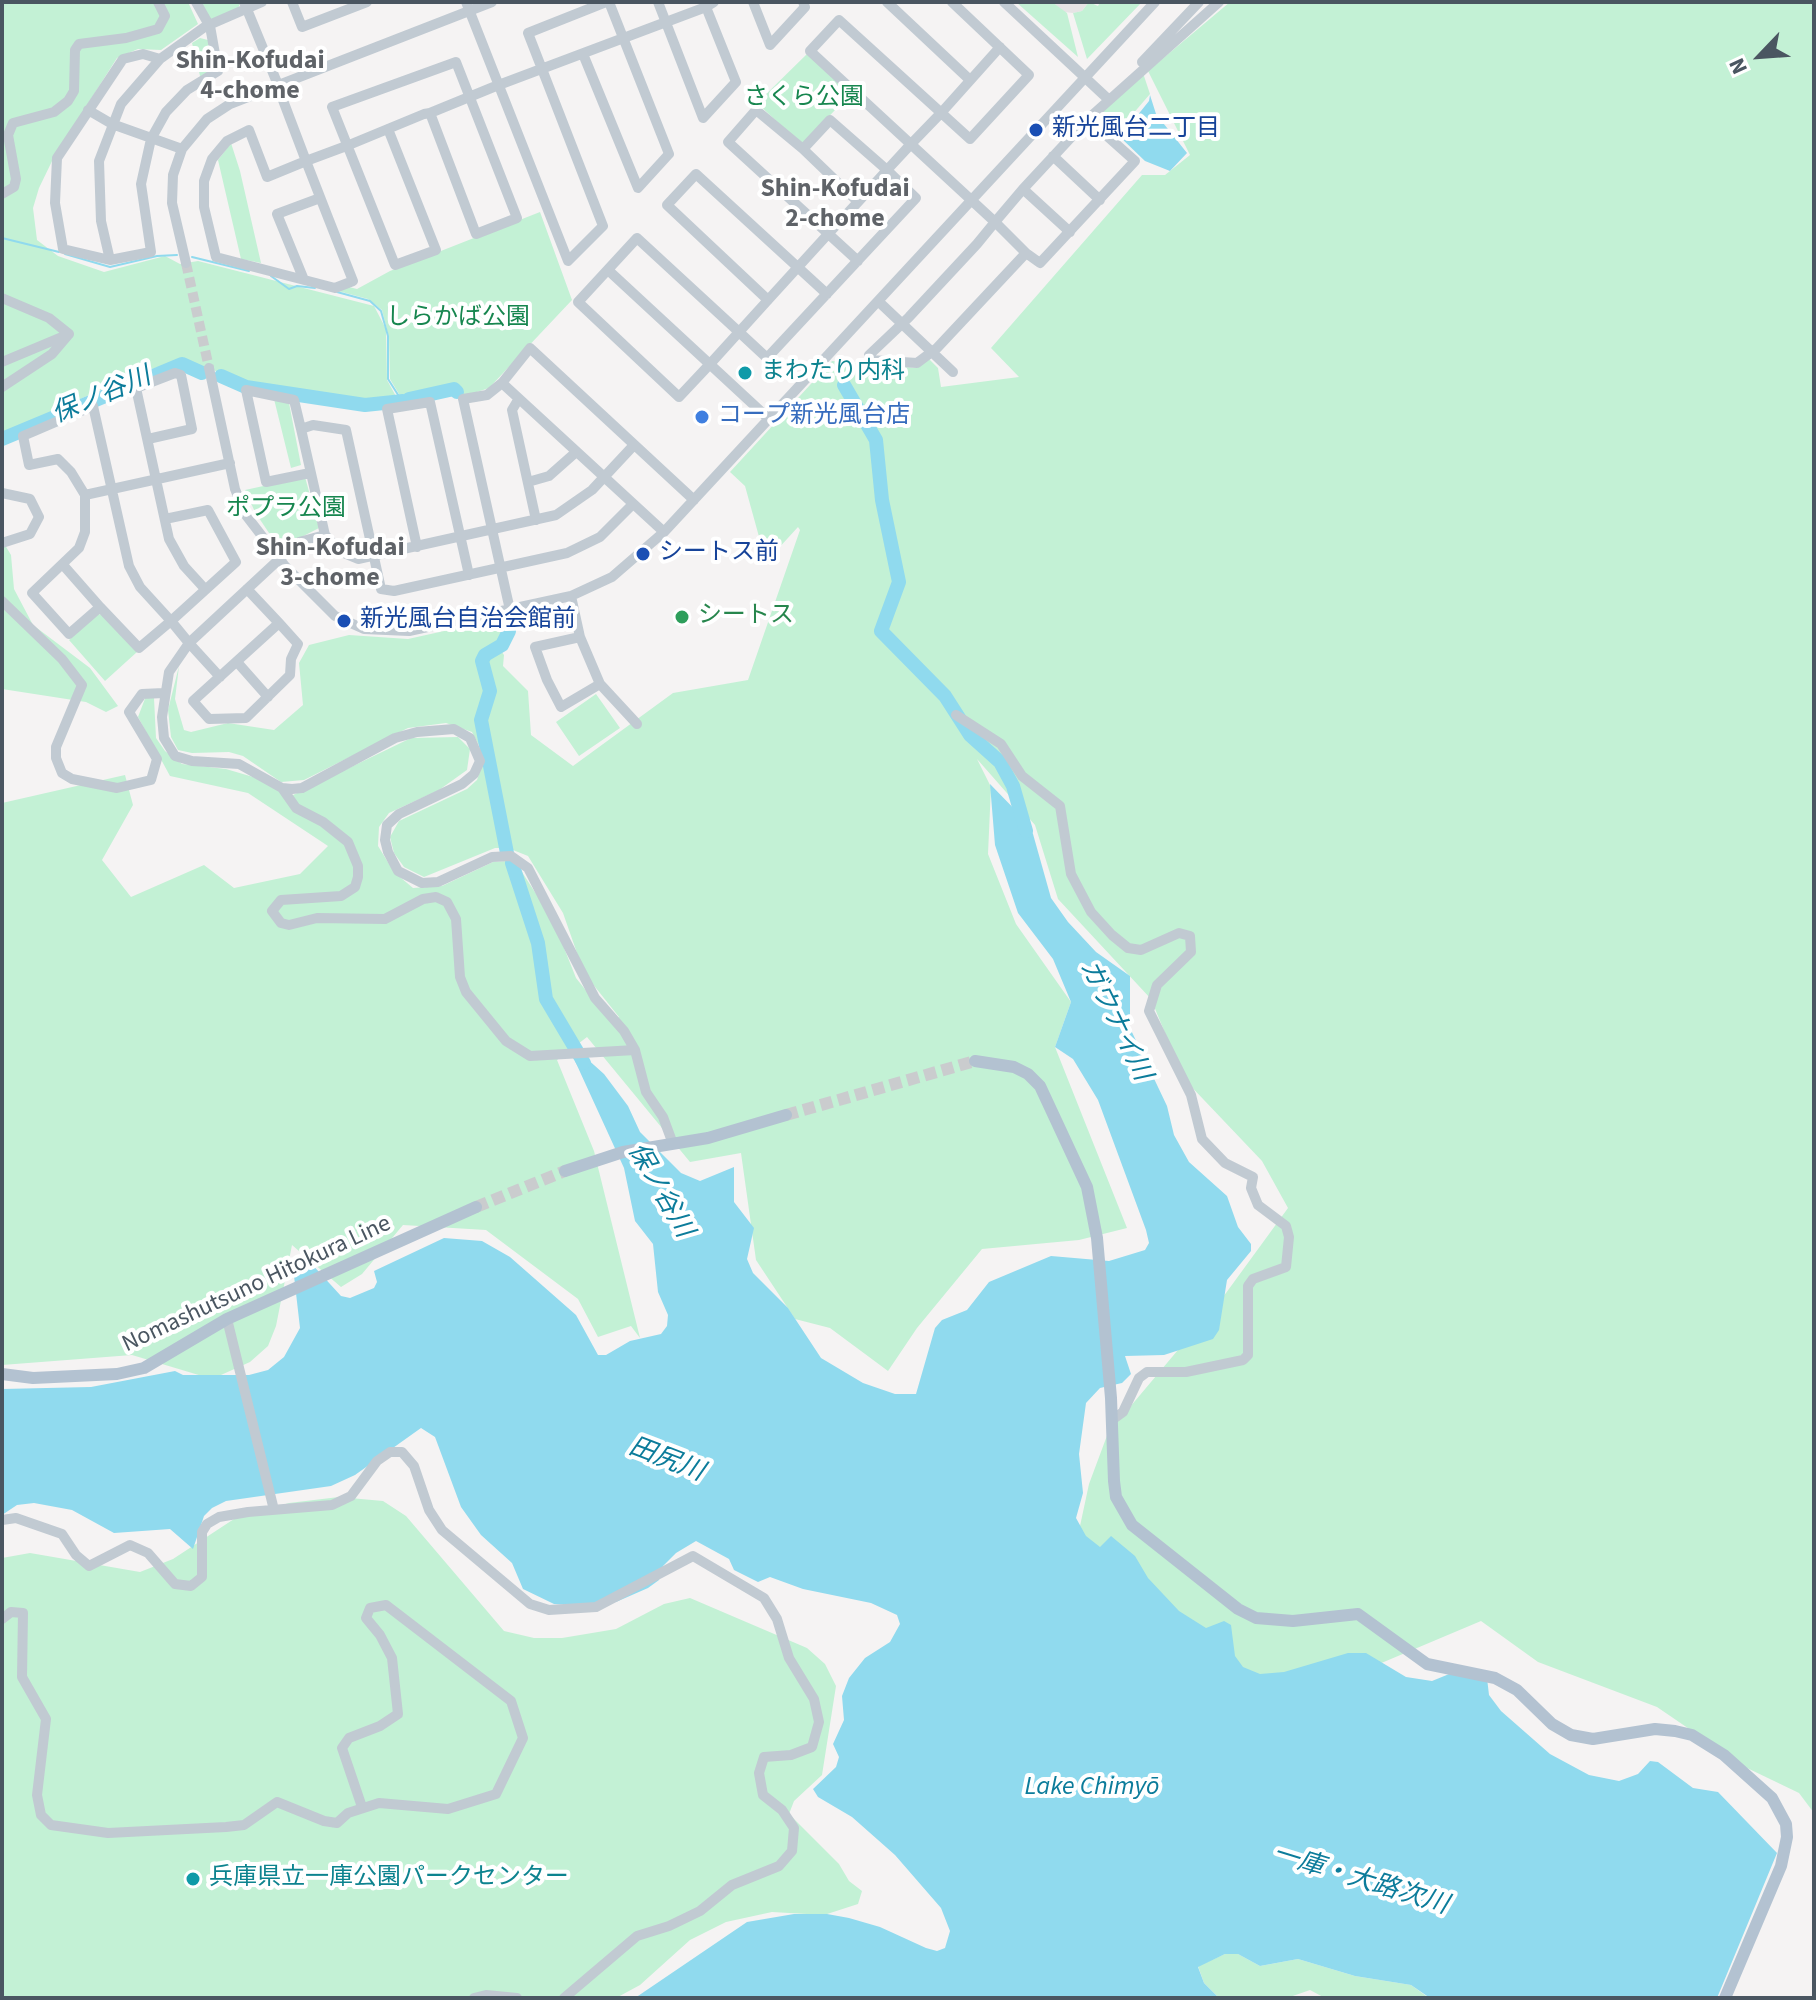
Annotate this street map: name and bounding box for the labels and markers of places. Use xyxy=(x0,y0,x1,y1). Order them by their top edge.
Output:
place label: 新光風台二丁目 xyxy=(1052,116,1220,144)
marker: 新光風台二丁目 xyxy=(1027,121,1045,139)
place label: まわたり内科 xyxy=(761,359,905,387)
marker: まわたり内科 xyxy=(736,364,754,382)
place label: コープ新光風台店 xyxy=(718,403,910,431)
marker: コープ新光風台店 xyxy=(693,408,711,426)
place label: シートス前 xyxy=(659,540,779,568)
marker: シートス前 xyxy=(634,545,652,563)
place label: シートス xyxy=(698,603,794,631)
place label: 新光風台自治会館前 xyxy=(360,607,576,635)
marker: シートス xyxy=(673,608,691,626)
marker: 新光風台自治会館前 xyxy=(335,612,353,630)
place label: 兵庫県立一庫公園パークセンター xyxy=(209,1865,569,1893)
marker: 兵庫県立一庫公園パークセンター xyxy=(184,1870,202,1888)

